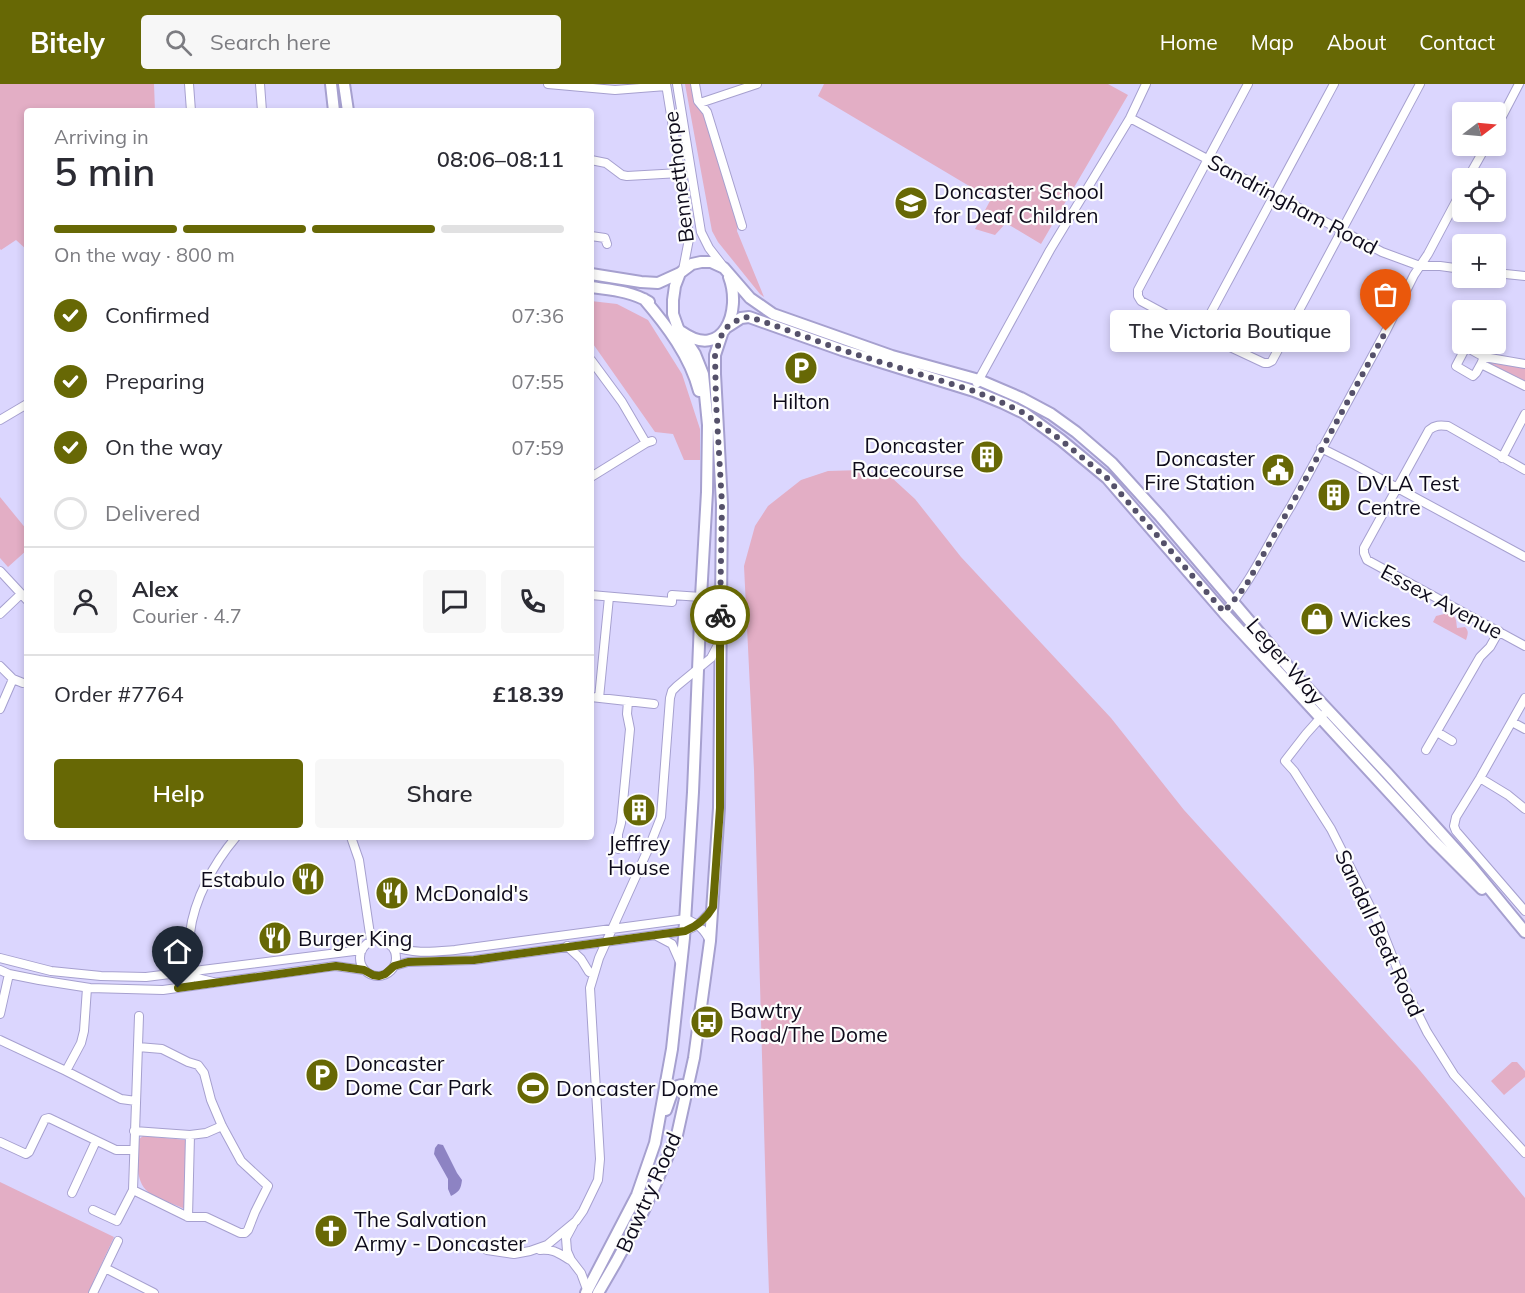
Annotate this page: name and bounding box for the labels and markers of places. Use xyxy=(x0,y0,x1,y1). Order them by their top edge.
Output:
place label: Doncaster School for Deaf Children xyxy=(934,178,1104,228)
school or university icon: Doncaster School for Deaf Children xyxy=(893,185,929,221)
pin xyxy=(1360,269,1411,331)
callout: The Victoria Boutique xyxy=(1110,310,1350,352)
parking icon: Hilton xyxy=(783,350,819,386)
place label: Hilton xyxy=(772,388,830,414)
place label: Doncaster Racecourse xyxy=(852,432,964,482)
building icon: Doncaster Racecourse xyxy=(969,439,1005,475)
place label: Doncaster Fire Station xyxy=(1144,445,1255,495)
public building icon: Doncaster Fire Station xyxy=(1260,452,1296,488)
place label: DVLA Test Centre xyxy=(1357,470,1459,520)
building icon: DVLA Test Centre xyxy=(1316,477,1352,513)
shop icon: Wickes xyxy=(1299,601,1335,637)
place label: Wickes xyxy=(1340,606,1411,632)
building icon: Jeffrey House xyxy=(621,792,657,828)
place label: Jeffrey House xyxy=(608,830,670,880)
restaurant icon: Estabulo xyxy=(290,861,326,897)
place label: Estabulo xyxy=(201,866,285,892)
restaurant icon: McDonald's xyxy=(374,875,410,911)
place label: McDonald's xyxy=(415,880,529,906)
restaurant icon: Burger King xyxy=(257,920,293,956)
place label: Burger King xyxy=(298,925,412,951)
pin xyxy=(152,926,203,988)
place label: Bawtry Road/The Dome xyxy=(730,997,888,1047)
bus stop icon: Bawtry Road/The Dome xyxy=(689,1004,725,1040)
place label: Doncaster Dome Car Park xyxy=(345,1050,492,1100)
parking icon: Doncaster Dome Car Park xyxy=(304,1057,340,1093)
sports icon: Doncaster Dome xyxy=(515,1070,551,1106)
place label: Doncaster Dome xyxy=(556,1075,719,1101)
place label: The Salvation Army - Doncaster xyxy=(354,1206,526,1256)
church icon: The Salvation Army - Doncaster xyxy=(313,1213,349,1249)

